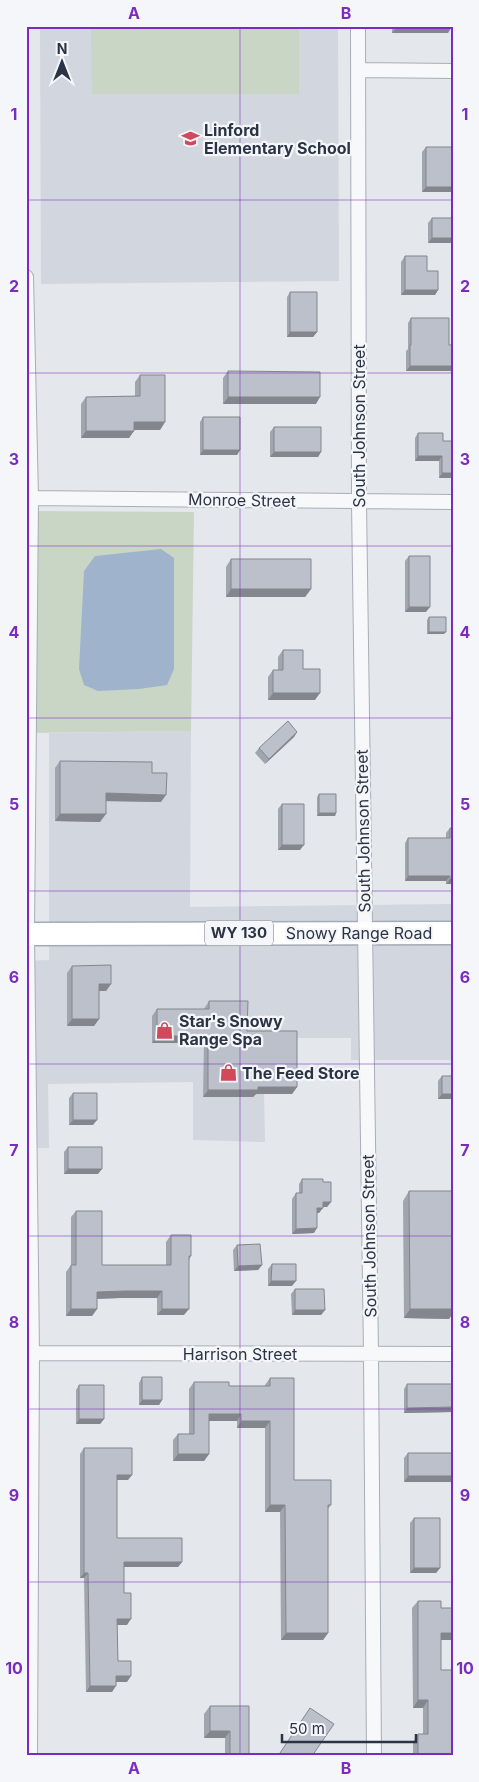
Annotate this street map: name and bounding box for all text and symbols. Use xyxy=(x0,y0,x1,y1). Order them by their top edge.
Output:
text: A xyxy=(128,3,140,23)
text: B xyxy=(341,3,351,23)
north arrow xyxy=(38,38,88,88)
text: N xyxy=(57,40,67,57)
text: 1 xyxy=(11,104,17,124)
text: 1 xyxy=(462,104,468,124)
place label: Linford Elementary School xyxy=(204,120,351,158)
school or university icon: Linford Elementary School xyxy=(180,129,200,149)
text: 2 xyxy=(9,276,19,296)
text: 2 xyxy=(460,276,470,296)
street label: South Johnson Street xyxy=(349,344,369,508)
text: 3 xyxy=(9,449,19,469)
text: 3 xyxy=(460,449,470,469)
street label: Monroe Street xyxy=(188,489,296,511)
text: 4 xyxy=(9,622,20,642)
text: 4 xyxy=(460,622,471,642)
street label: South Johnson Street xyxy=(352,749,374,913)
text: 5 xyxy=(9,794,19,814)
text: 5 xyxy=(460,794,470,814)
road number: WY 130 xyxy=(205,920,273,946)
street label: Snowy Range Road xyxy=(286,923,432,943)
text: 6 xyxy=(9,967,19,987)
text: 6 xyxy=(460,967,470,987)
place label: Star's Snowy Range Spa xyxy=(179,1011,283,1049)
shop icon: Star's Snowy Range Spa xyxy=(155,1020,175,1040)
shop icon: The Feed Store xyxy=(218,1063,238,1083)
place label: The Feed Store xyxy=(242,1063,359,1083)
text: 7 xyxy=(9,1140,19,1160)
text: 7 xyxy=(460,1140,470,1160)
street label: South Johnson Street xyxy=(358,1154,380,1318)
text: 8 xyxy=(9,1312,19,1332)
text: 8 xyxy=(460,1312,470,1332)
street label: Harrison Street xyxy=(183,1344,297,1364)
text: 9 xyxy=(9,1485,19,1505)
text: 9 xyxy=(460,1485,470,1505)
text: 10 xyxy=(5,1658,23,1678)
text: 10 xyxy=(456,1658,474,1678)
scale bar xyxy=(282,1712,415,1744)
text: 50 m xyxy=(289,1719,325,1738)
text: A xyxy=(128,1758,140,1778)
text: B xyxy=(341,1758,351,1778)

